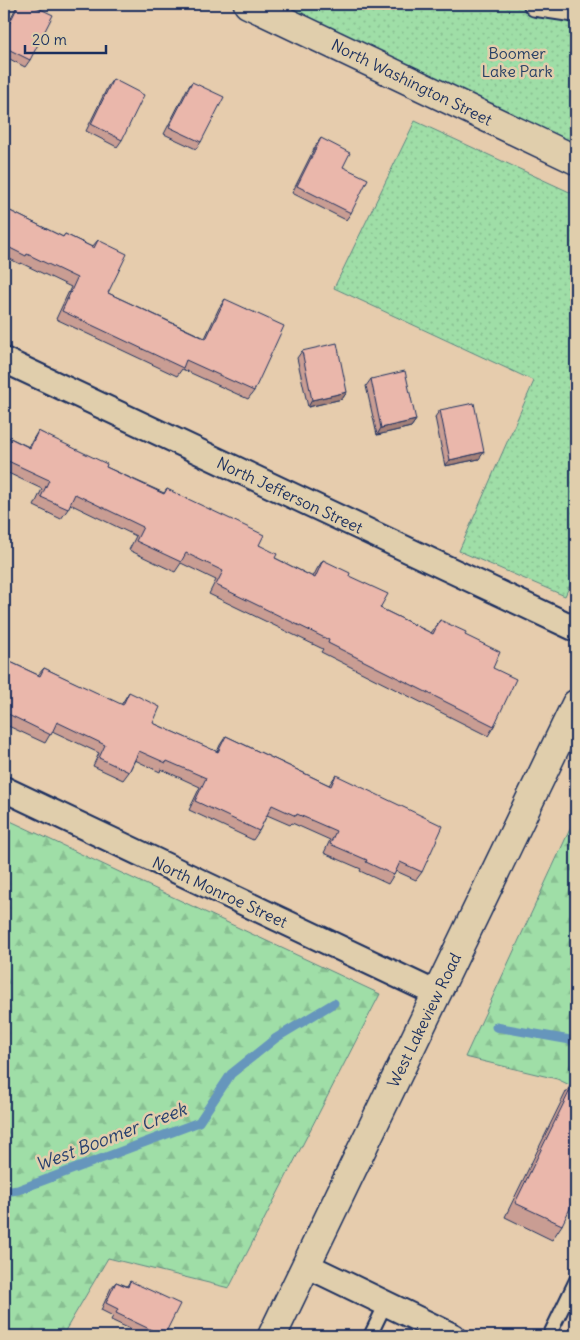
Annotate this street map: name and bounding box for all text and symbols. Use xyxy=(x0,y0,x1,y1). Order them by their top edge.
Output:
scale bar xyxy=(25,22,106,54)
text: 20 m xyxy=(32,30,67,49)
street label: North Washington Street xyxy=(328,34,496,130)
park label: Boomer Lake Park xyxy=(481,43,553,81)
street label: North Jefferson Street xyxy=(214,452,367,538)
street label: North Monroe Street xyxy=(149,852,291,932)
street label: West Lakeview Road xyxy=(383,949,465,1091)
water label: West Boomer Creek xyxy=(32,1096,191,1176)

